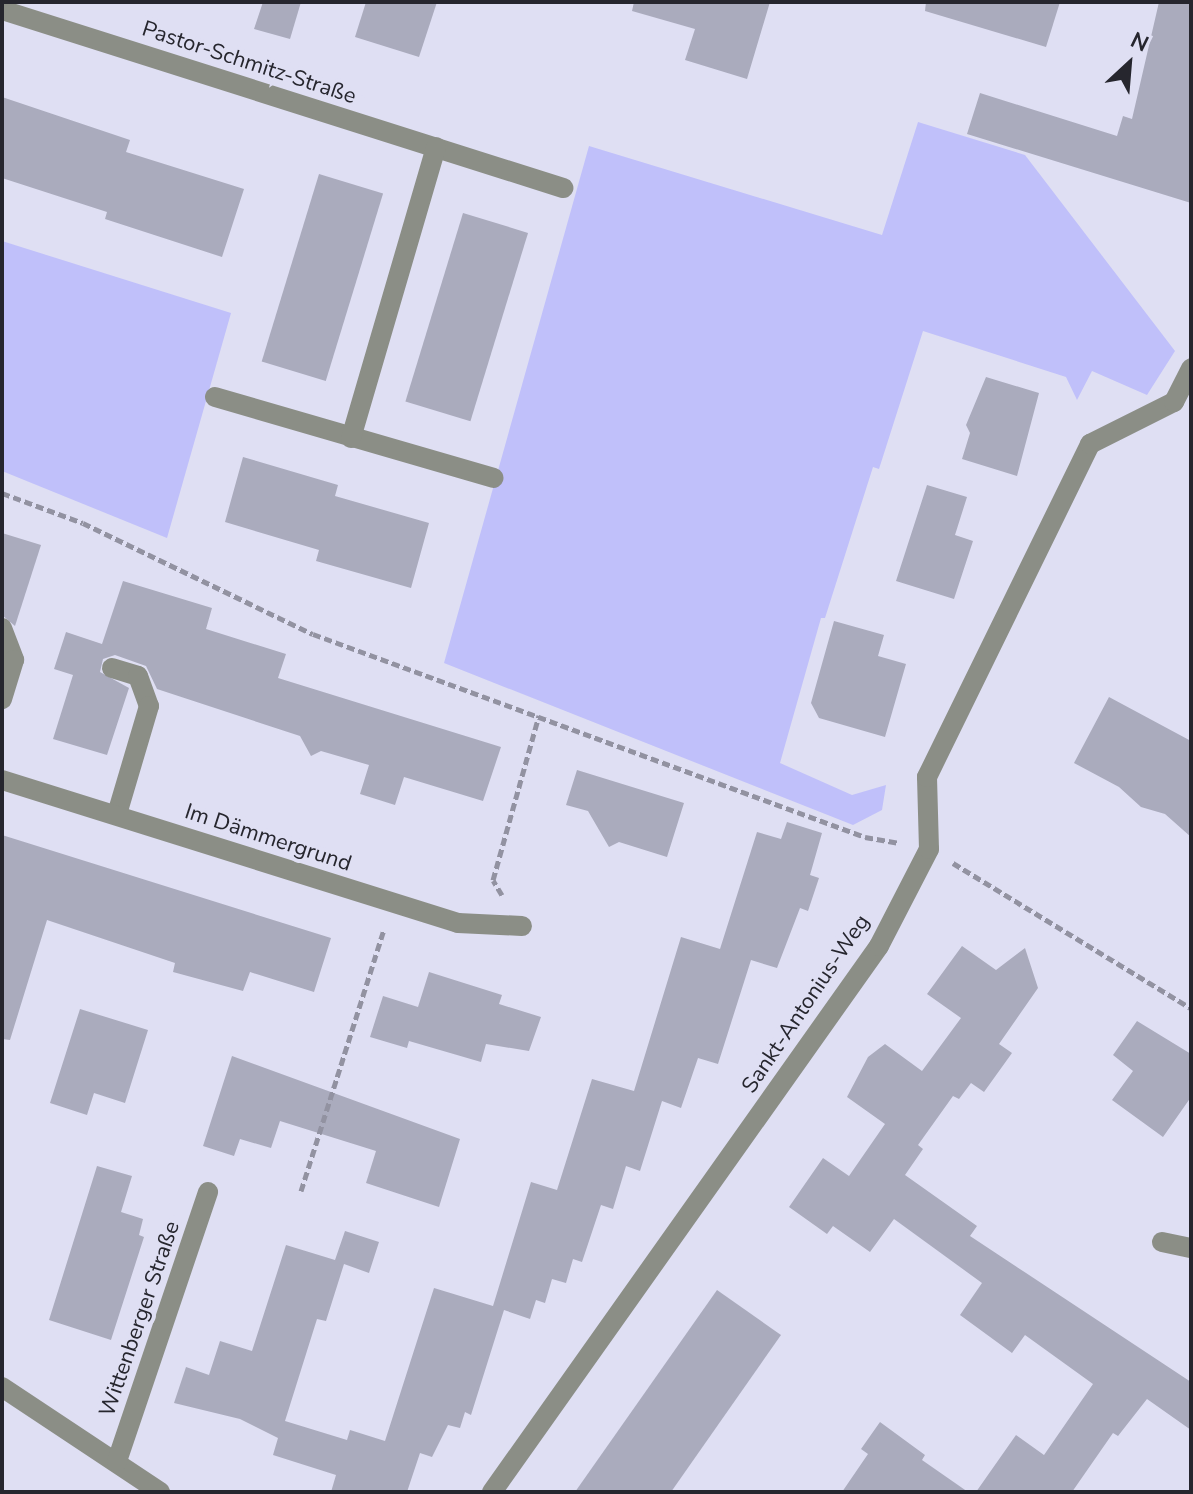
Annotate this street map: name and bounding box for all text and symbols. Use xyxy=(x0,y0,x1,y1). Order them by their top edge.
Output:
street label: Pastor-Schmitz-Straße xyxy=(139,16,359,110)
north arrow xyxy=(1089,24,1169,104)
text: N xyxy=(1126,25,1153,60)
street label: Im Dämmergrund xyxy=(181,799,355,877)
street label: Sankt-Antonius-Weg xyxy=(736,910,876,1098)
street label: Wittenberger Straße xyxy=(94,1218,186,1420)

